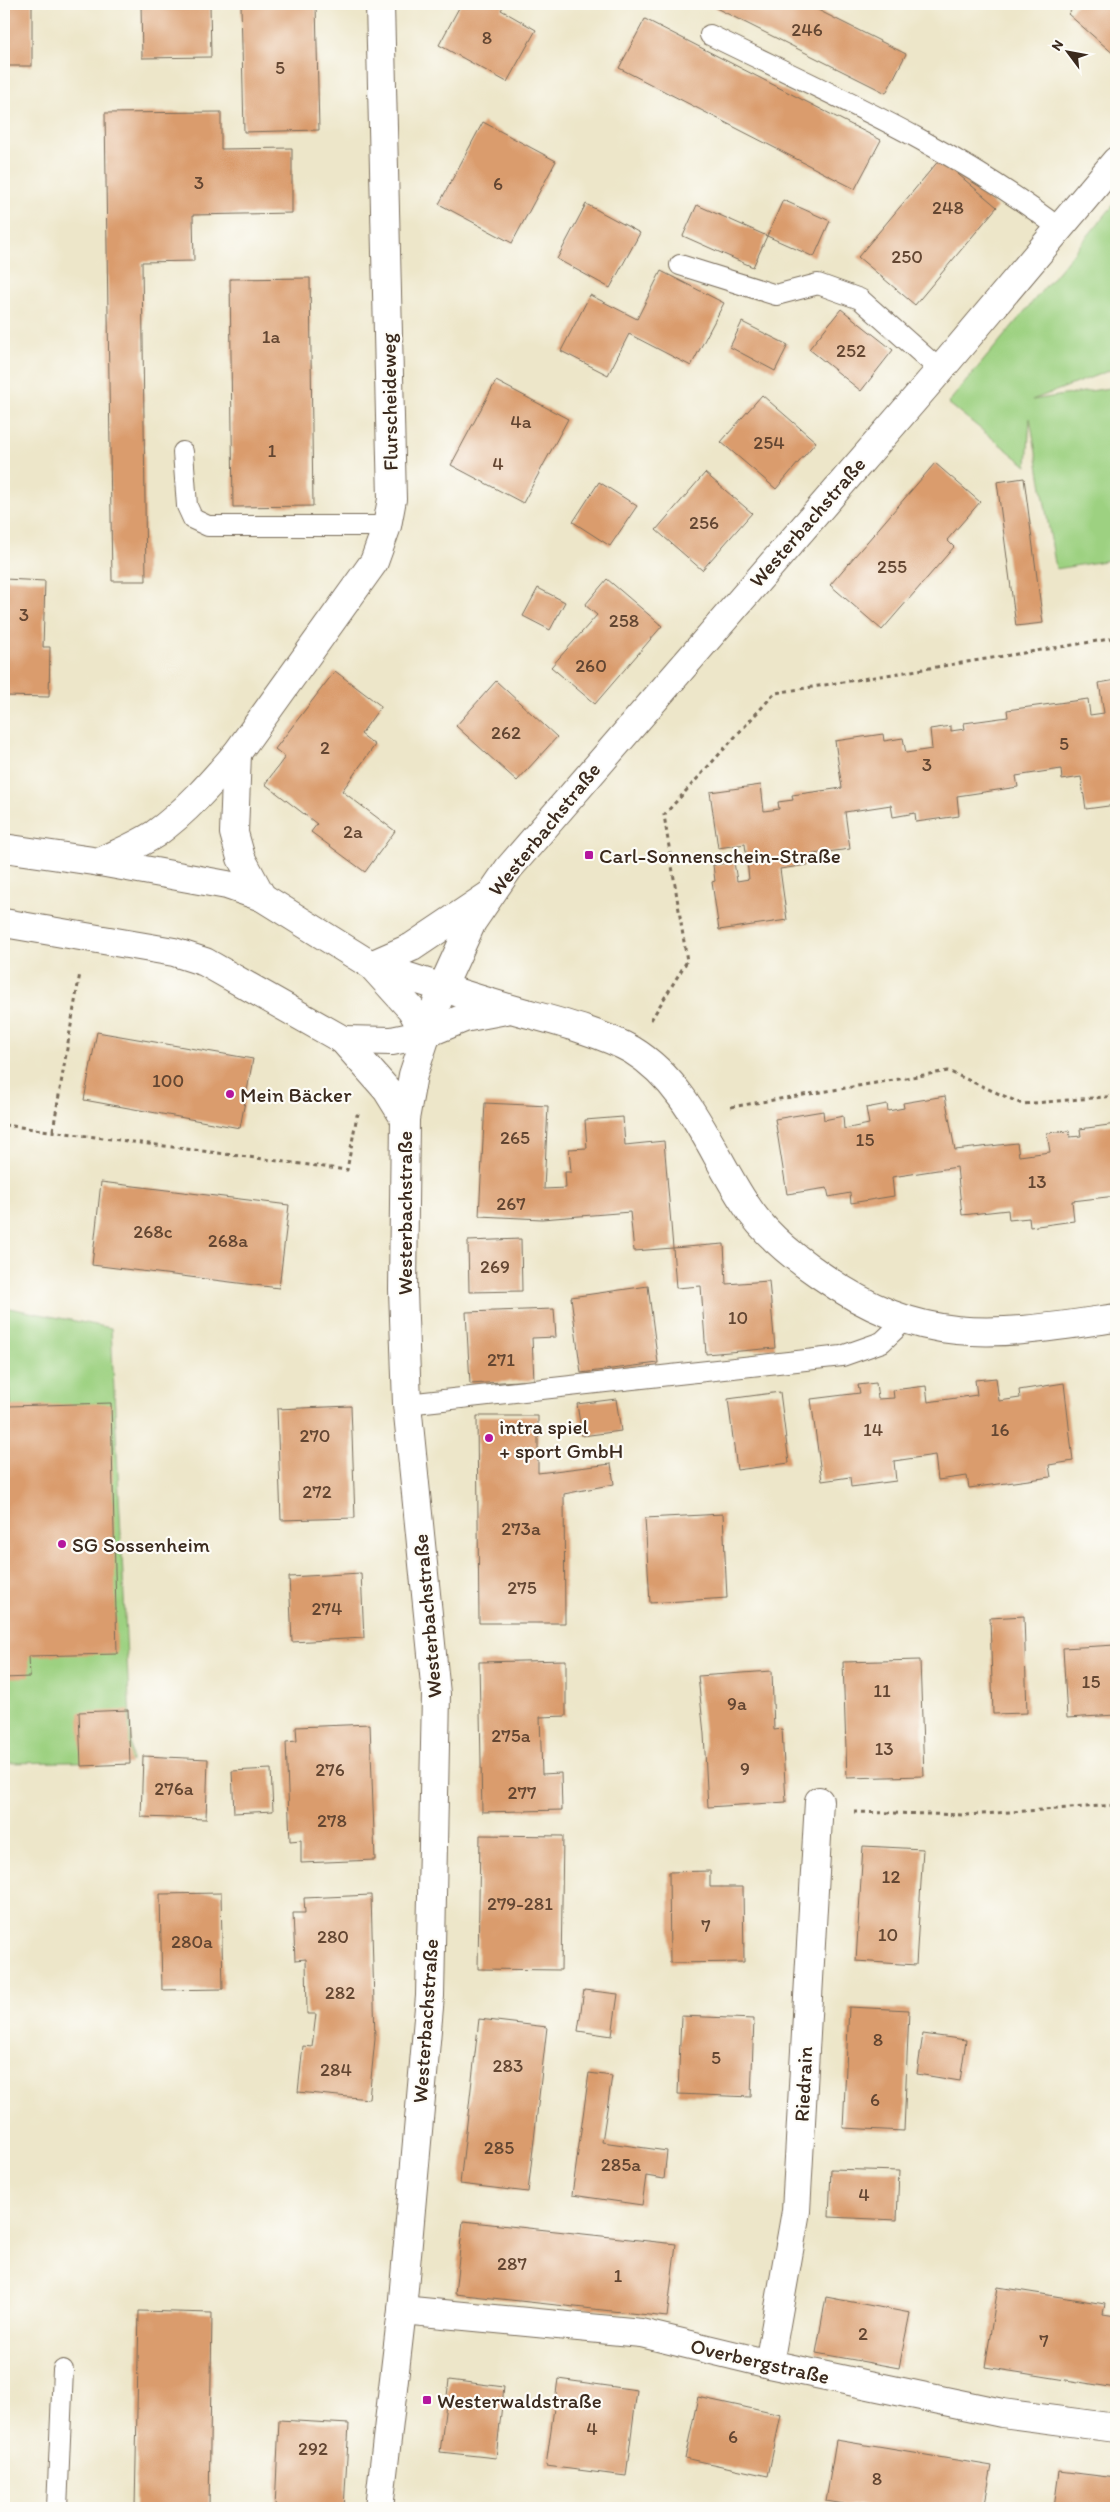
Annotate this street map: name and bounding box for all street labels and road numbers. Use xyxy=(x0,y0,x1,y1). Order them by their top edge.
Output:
street label: Flurscheideweg xyxy=(375,332,403,471)
street label: Westerbachstraße xyxy=(744,452,870,592)
street label: Westerbachstraße xyxy=(482,757,606,901)
street label: Westerbachstraße xyxy=(392,1131,417,1295)
street label: Westerbachstraße xyxy=(407,1533,447,1699)
street label: Westerbachstraße xyxy=(407,1938,443,2104)
street label: Riedrain xyxy=(789,2045,817,2122)
street label: Overbergstraße xyxy=(688,2333,832,2389)

